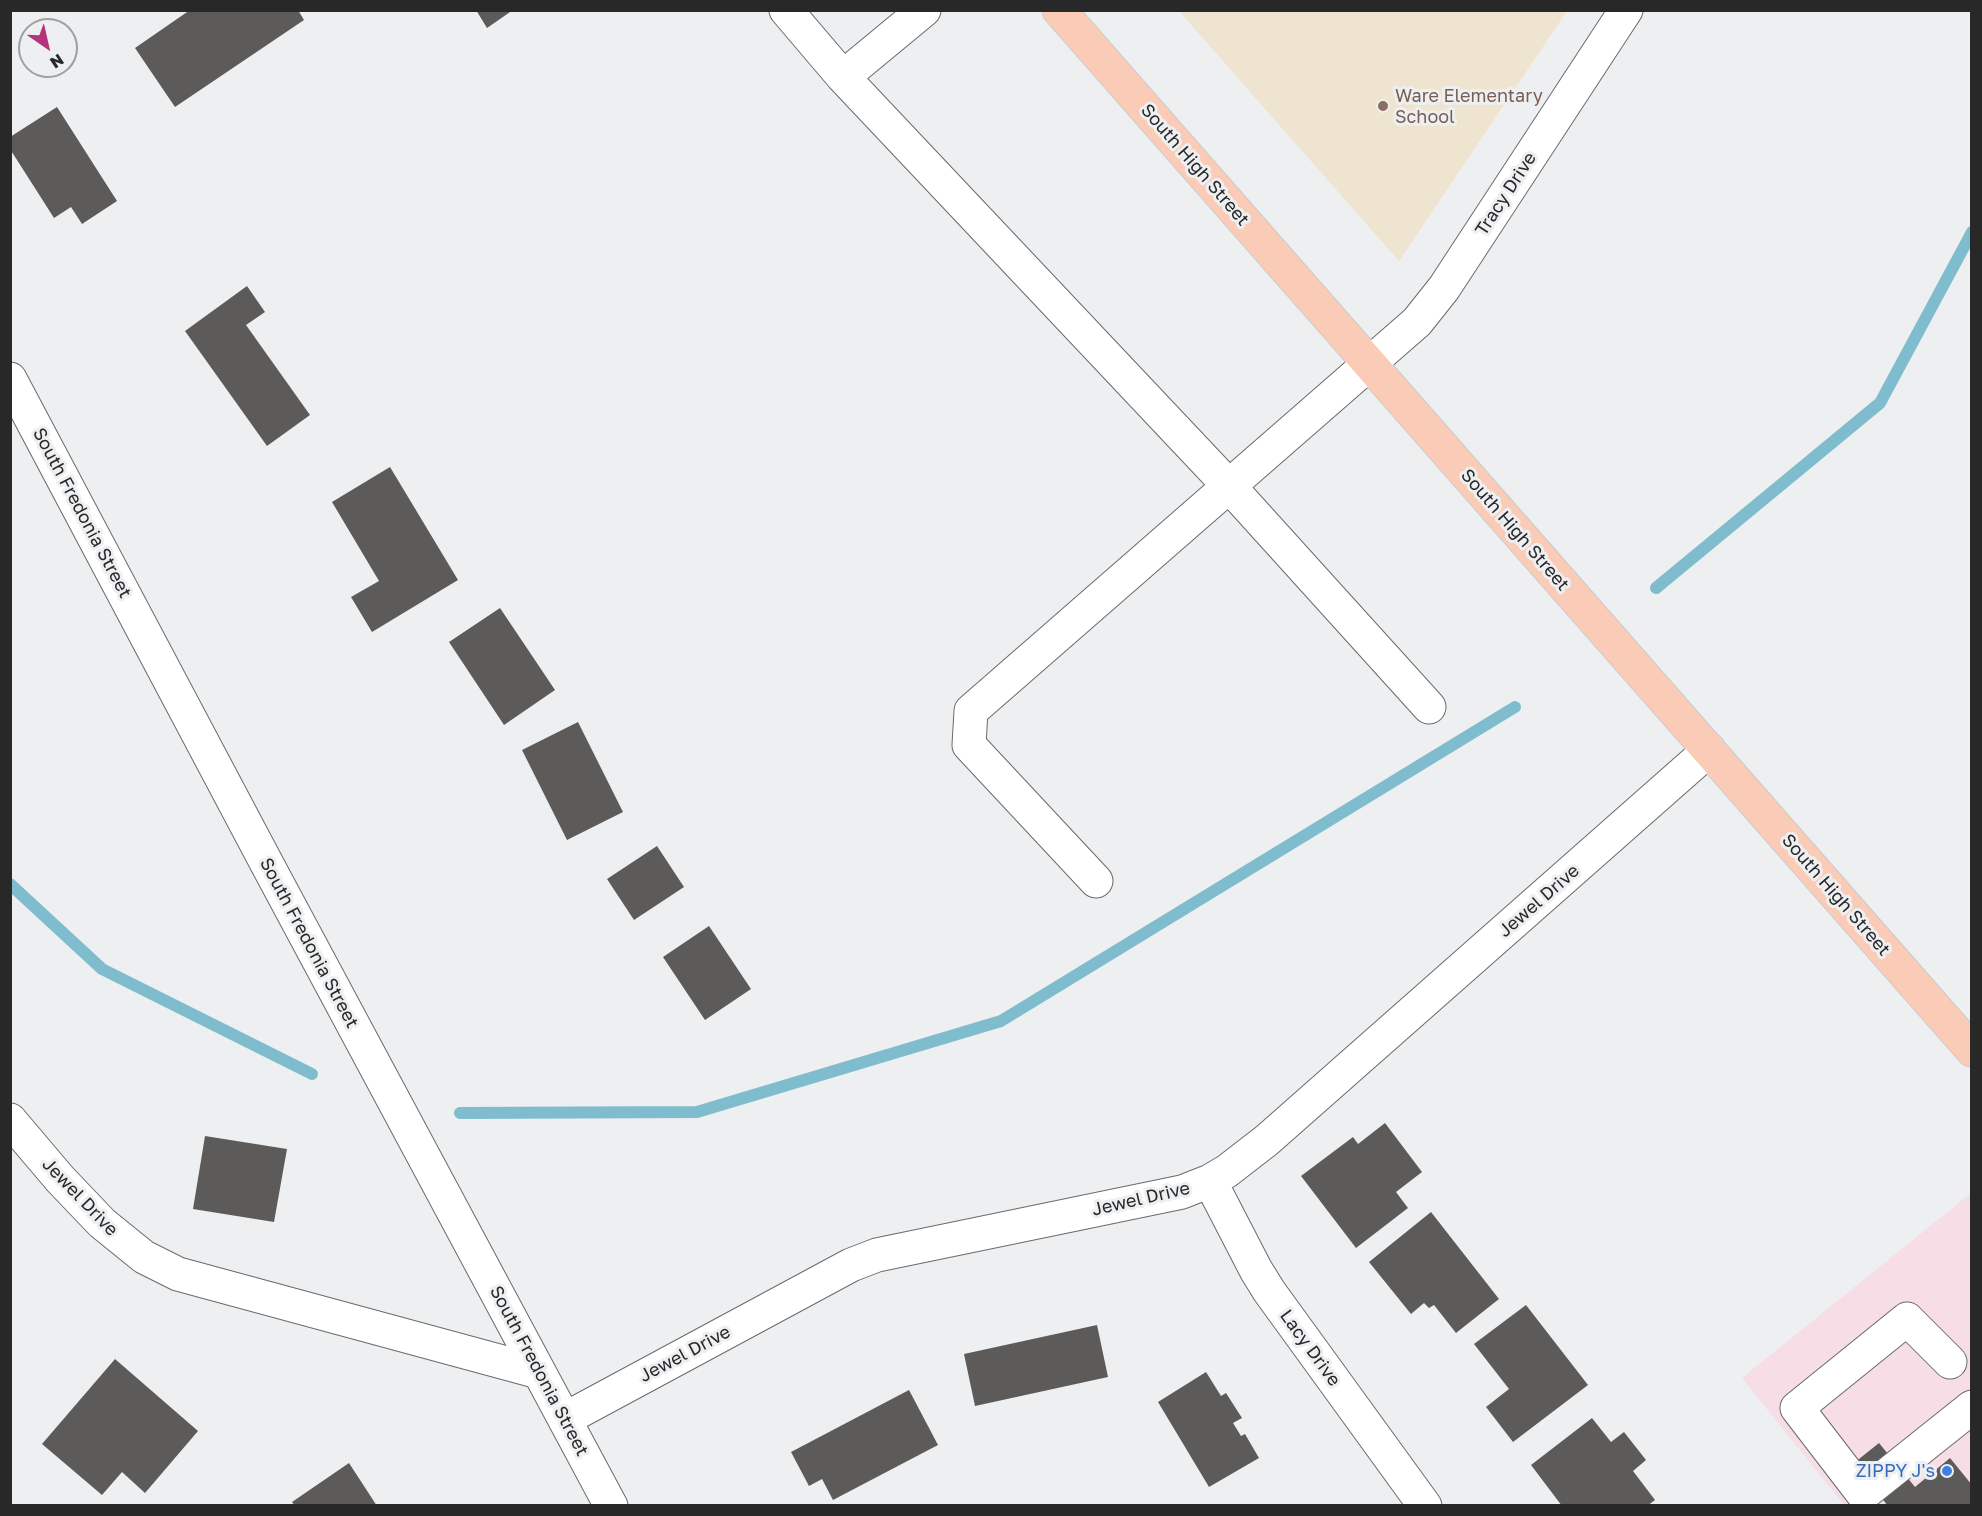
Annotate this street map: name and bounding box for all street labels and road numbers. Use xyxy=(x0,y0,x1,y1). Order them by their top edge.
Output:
street label: South High Street xyxy=(1136,100,1254,230)
street label: Tracy Drive xyxy=(1471,148,1541,240)
street label: South Fredonia Street xyxy=(28,424,136,602)
street label: South High Street xyxy=(1456,465,1574,595)
street label: South High Street xyxy=(1777,830,1895,960)
street label: South Fredonia Street xyxy=(255,854,363,1032)
street label: Jewel Drive xyxy=(1494,860,1584,942)
street label: Jewel Drive xyxy=(38,1154,122,1240)
street label: Jewel Drive xyxy=(1090,1177,1192,1221)
street label: South Fredonia Street xyxy=(485,1282,593,1460)
street label: Lacy Drive xyxy=(1275,1306,1345,1390)
street label: Jewel Drive xyxy=(636,1321,734,1387)

